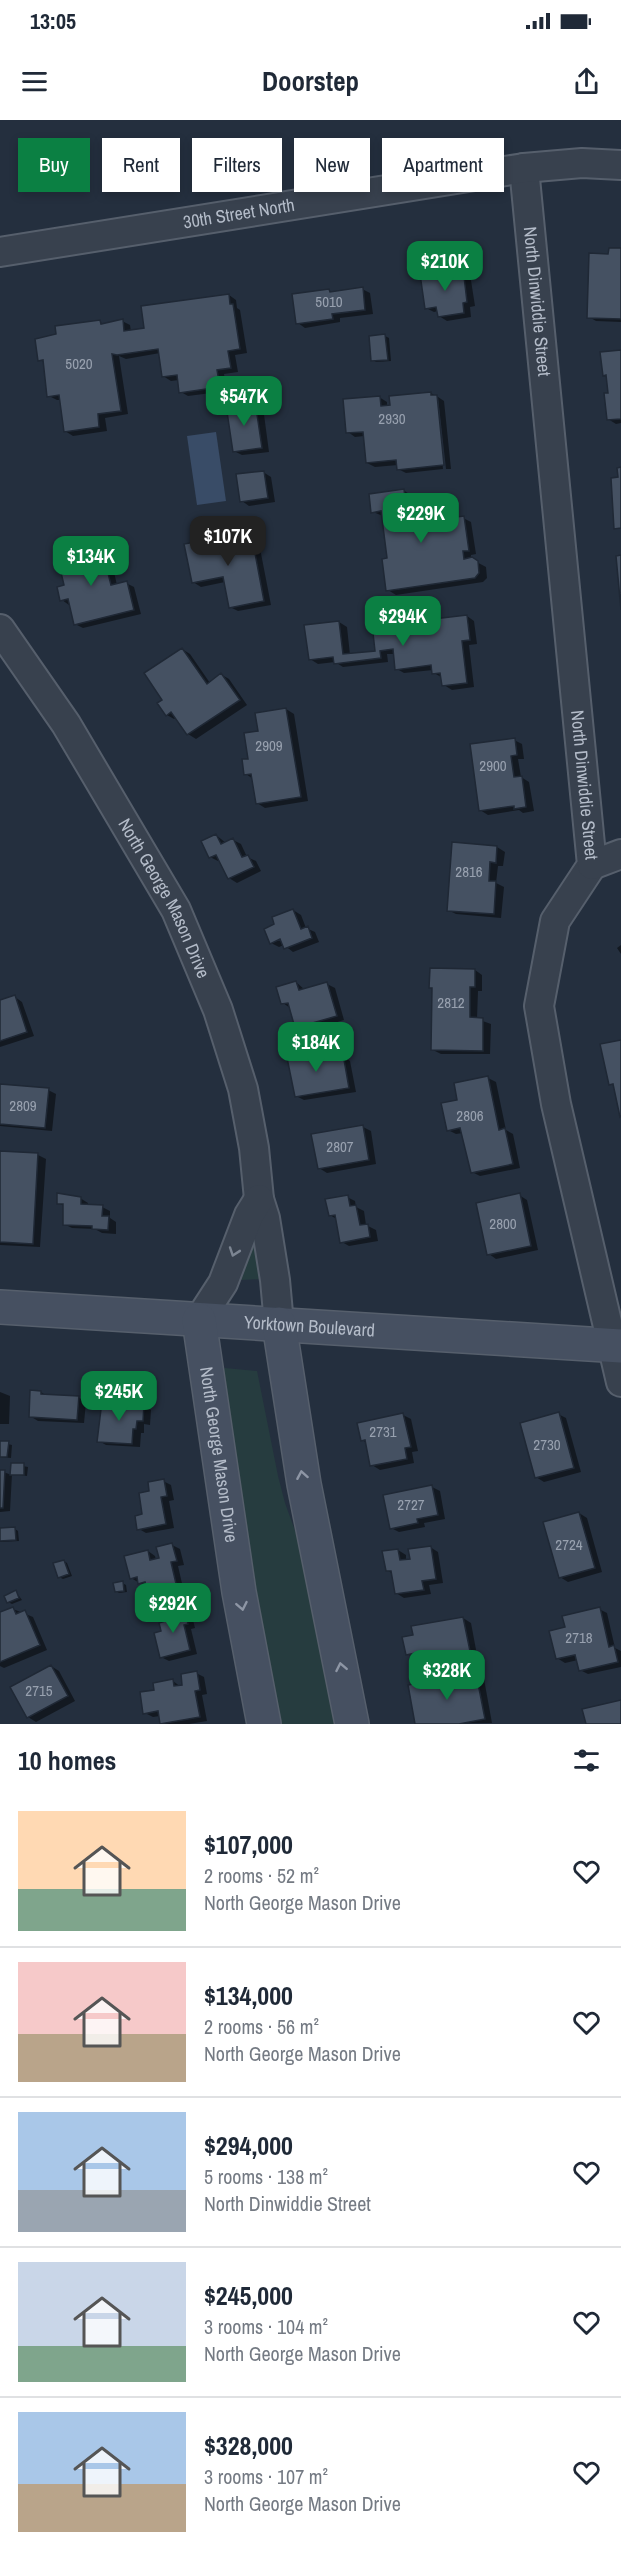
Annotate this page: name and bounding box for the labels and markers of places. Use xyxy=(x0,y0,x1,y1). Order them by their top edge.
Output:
pin: $210K xyxy=(403,241,487,292)
pin: $547K xyxy=(202,376,286,427)
pin: $229K xyxy=(379,493,463,544)
pin: $107K xyxy=(186,516,270,567)
pin: $134K xyxy=(49,536,133,587)
pin: $294K xyxy=(361,596,445,647)
pin: $184K xyxy=(274,1022,358,1073)
pin: $245K xyxy=(77,1371,161,1422)
pin: $292K xyxy=(131,1583,215,1634)
pin: $328K xyxy=(405,1650,489,1701)

